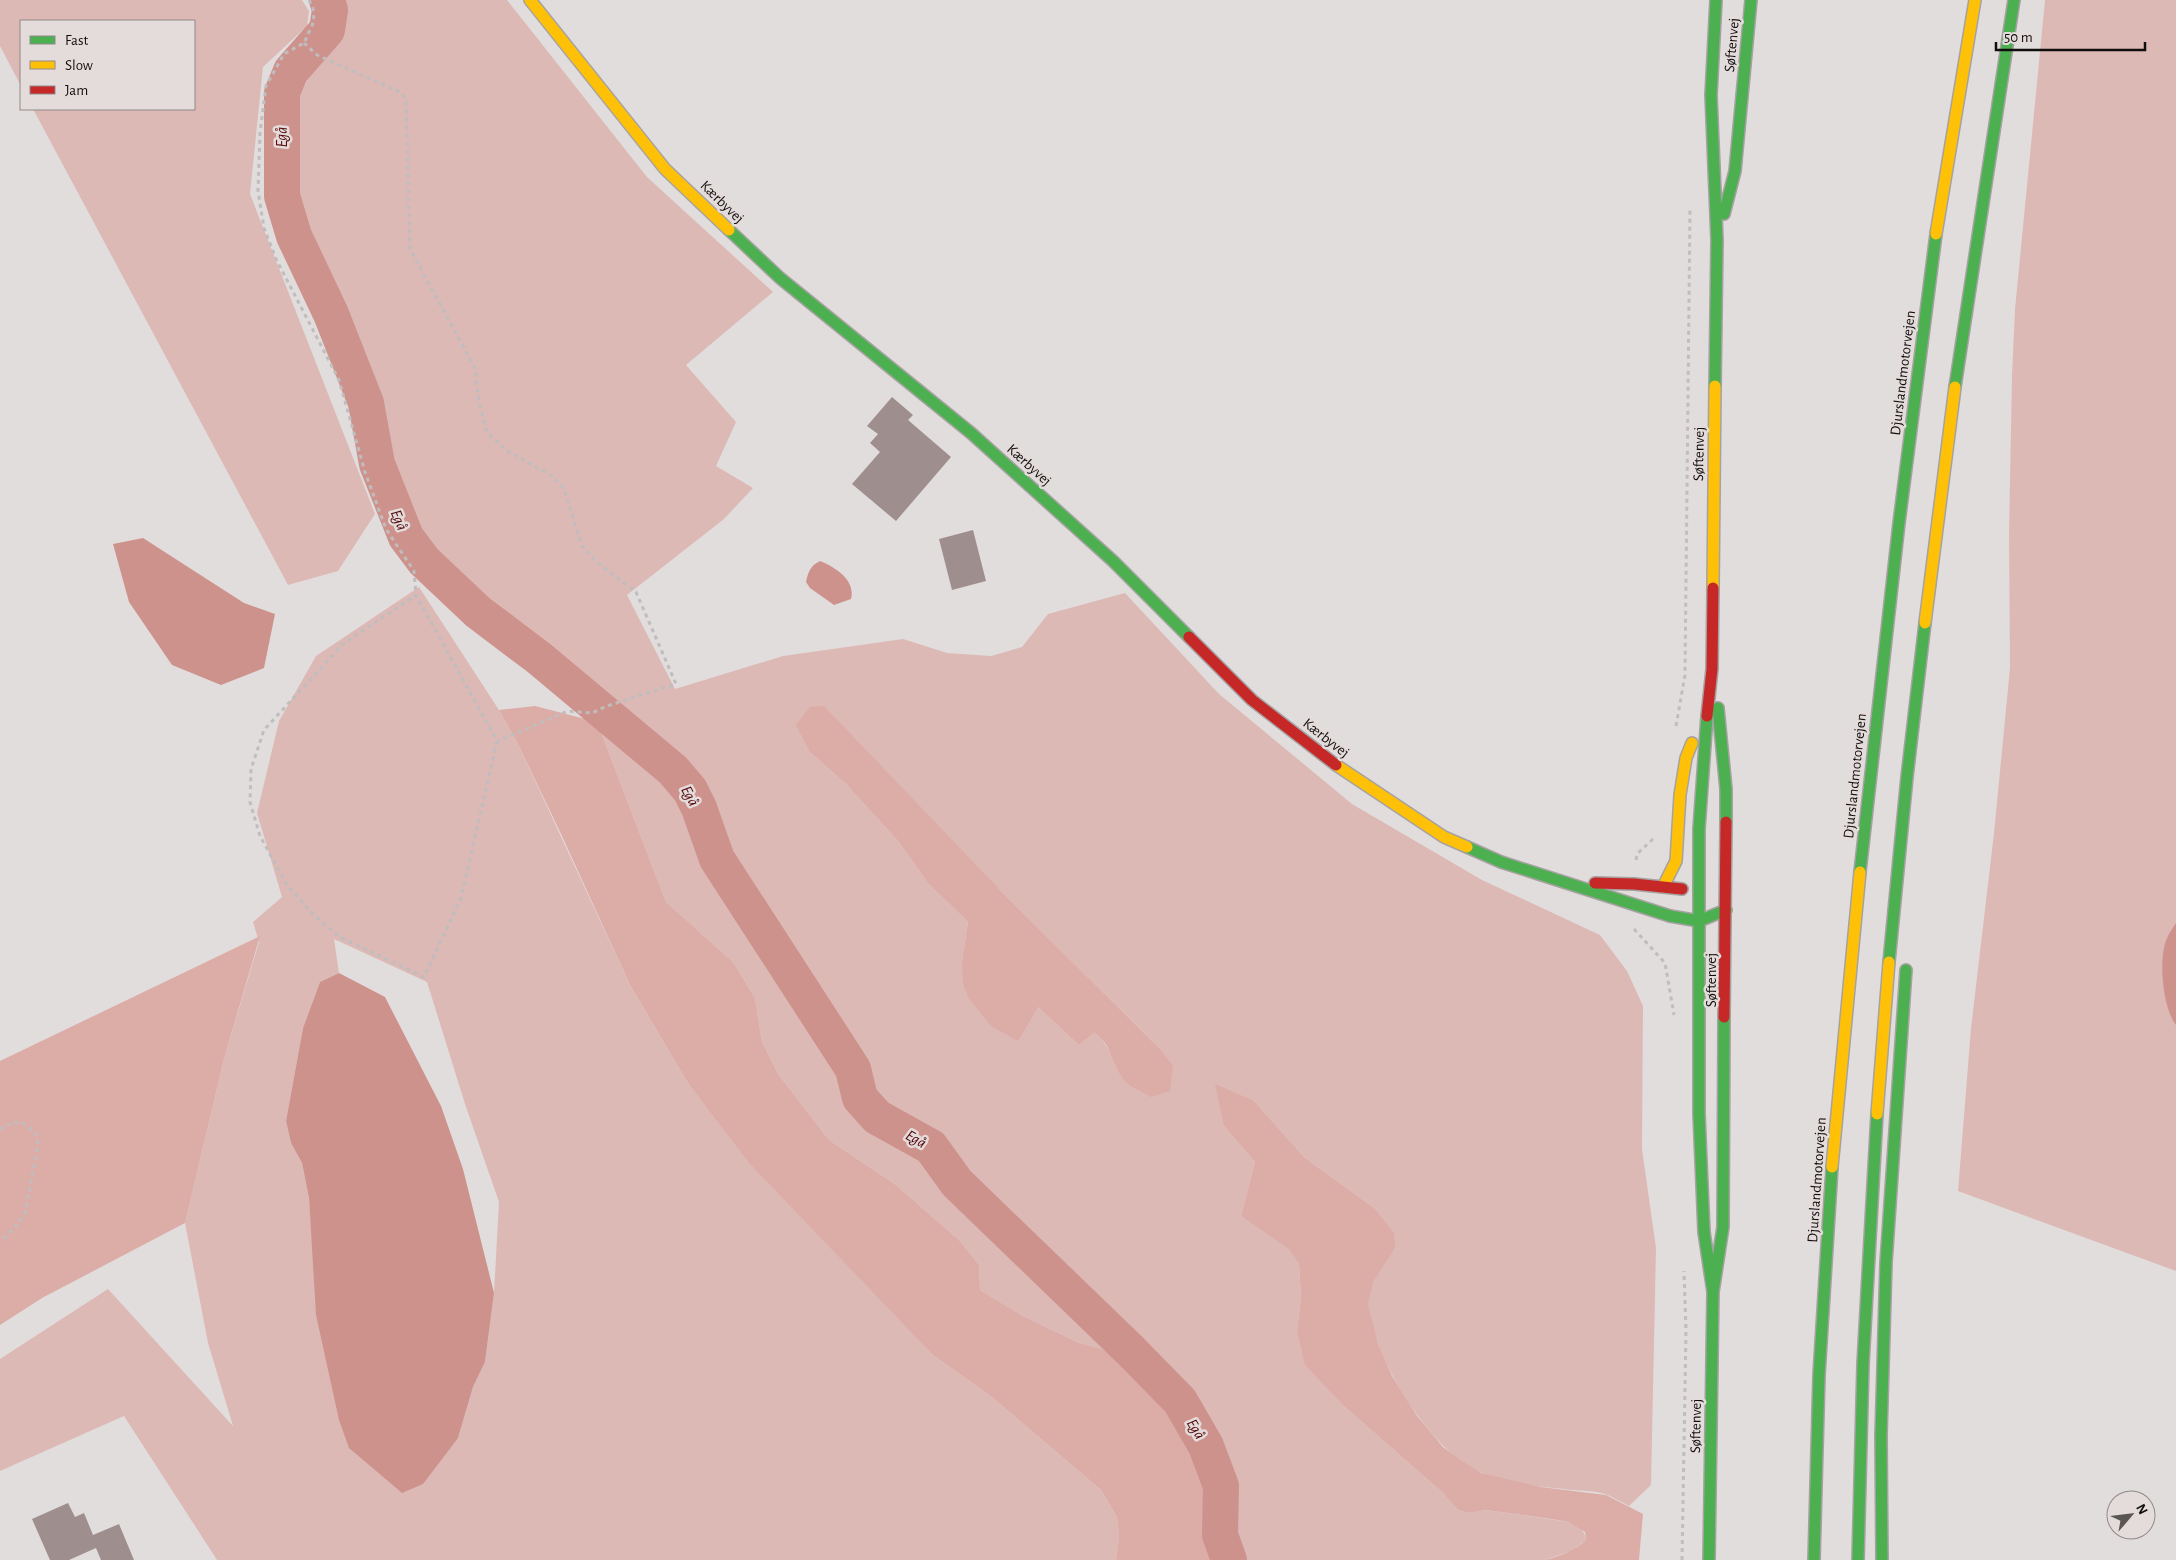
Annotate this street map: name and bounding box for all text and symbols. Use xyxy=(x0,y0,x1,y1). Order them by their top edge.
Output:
street label: Søftenvej xyxy=(1722,17,1742,73)
legend xyxy=(20,20,195,110)
scale bar xyxy=(1996,20,2145,52)
text: 50 m xyxy=(2004,30,2033,45)
text: Fast xyxy=(65,33,89,48)
text: Slow xyxy=(65,58,93,73)
text: Jam xyxy=(65,83,88,98)
water label: Egå xyxy=(274,127,290,147)
street label: Kærbyvej xyxy=(697,178,747,226)
street label: Djurslandmotorvejen xyxy=(1888,310,1918,436)
street label: Søftenvej xyxy=(1691,427,1707,481)
street label: Kærbyvej xyxy=(1004,441,1054,489)
water label: Egå xyxy=(388,507,410,533)
street label: Djurslandmotorvejen xyxy=(1841,713,1869,839)
street label: Kærbyvej xyxy=(1300,715,1352,761)
water label: Egå xyxy=(678,783,702,809)
street label: Søftenvej xyxy=(1704,953,1719,1007)
street label: Djurslandmotorvejen xyxy=(1805,1117,1829,1243)
water label: Egå xyxy=(903,1127,929,1151)
street label: Søftenvej xyxy=(1688,1399,1704,1453)
water label: Egå xyxy=(1184,1416,1208,1442)
north arrow xyxy=(2106,1490,2156,1540)
text: N xyxy=(2133,1502,2150,1517)

